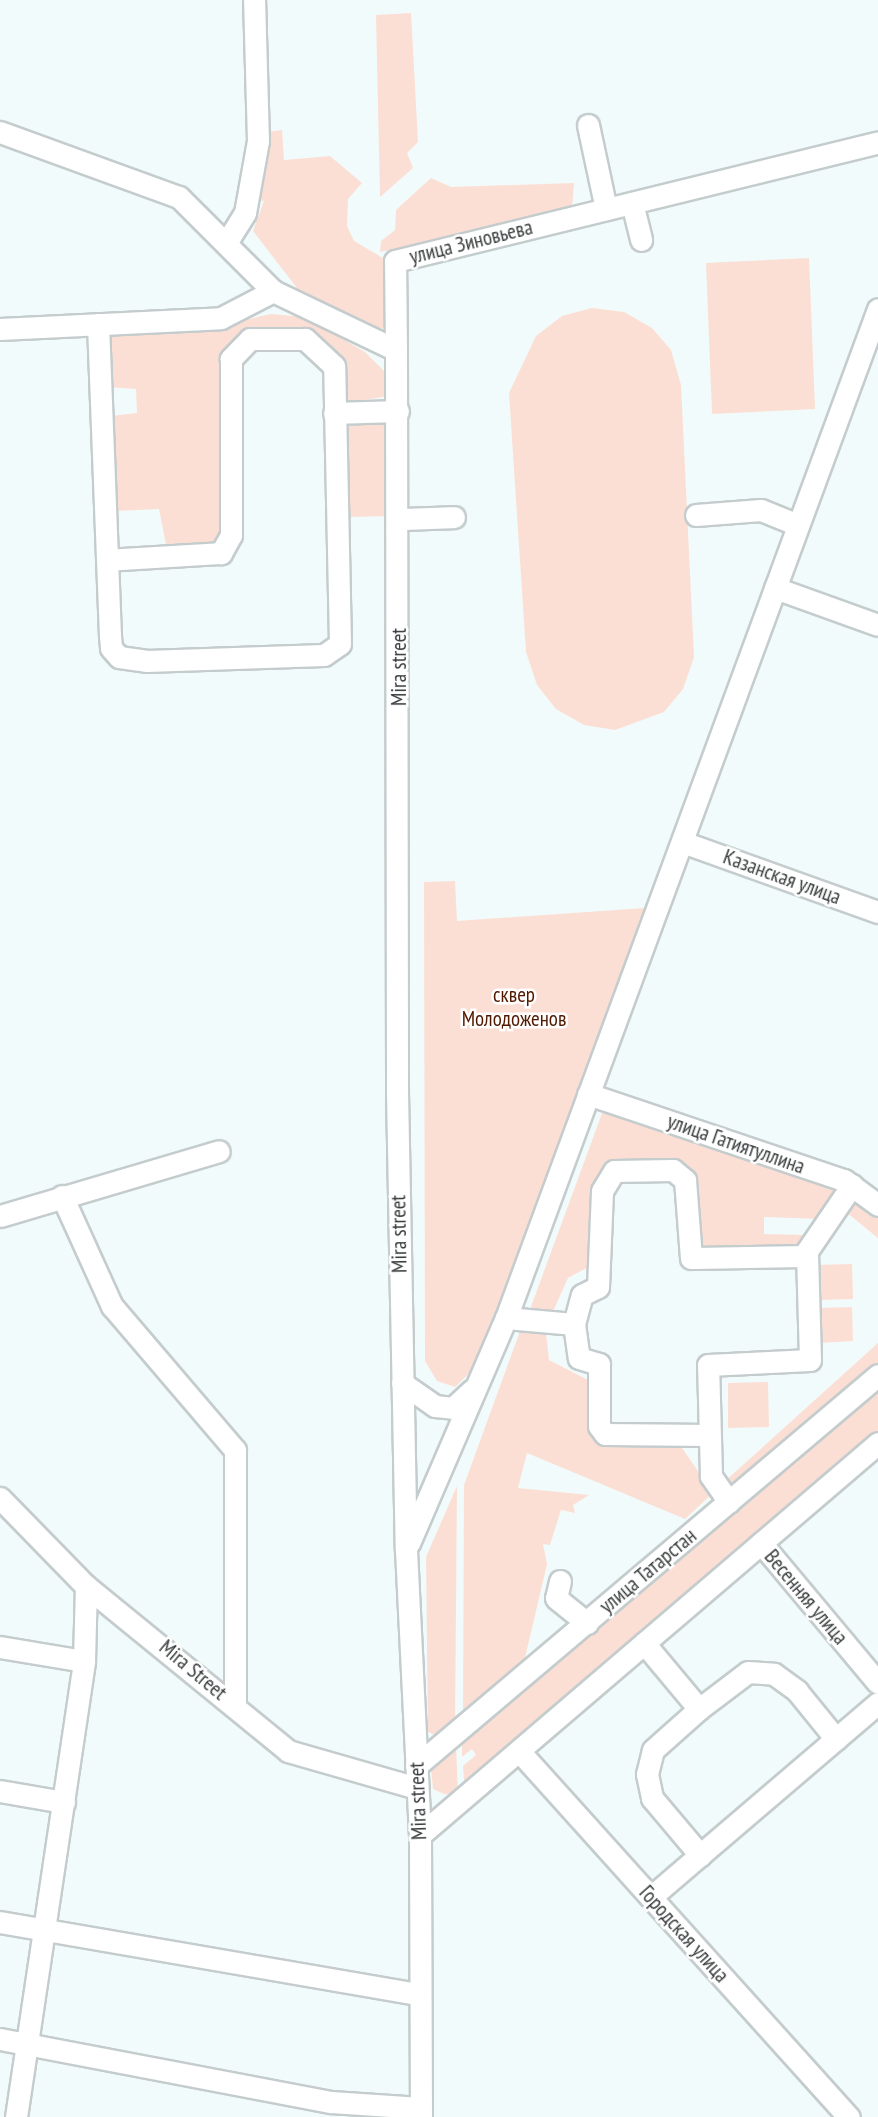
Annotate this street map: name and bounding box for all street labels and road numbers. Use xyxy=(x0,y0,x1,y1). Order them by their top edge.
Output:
street label: улица Зиновьева xyxy=(407,215,535,269)
street label: Mira street xyxy=(386,628,412,706)
street label: Казанская улица xyxy=(720,844,844,910)
street label: улица Гатиятуллина xyxy=(664,1109,808,1179)
street label: Mira street xyxy=(386,1195,412,1273)
street label: улица Татарстан xyxy=(594,1523,702,1619)
street label: Весенняя улица xyxy=(759,1544,853,1650)
street label: Mira Street xyxy=(154,1635,232,1705)
street label: Mira street xyxy=(404,1762,432,1840)
street label: Городская улица xyxy=(634,1880,734,1988)

